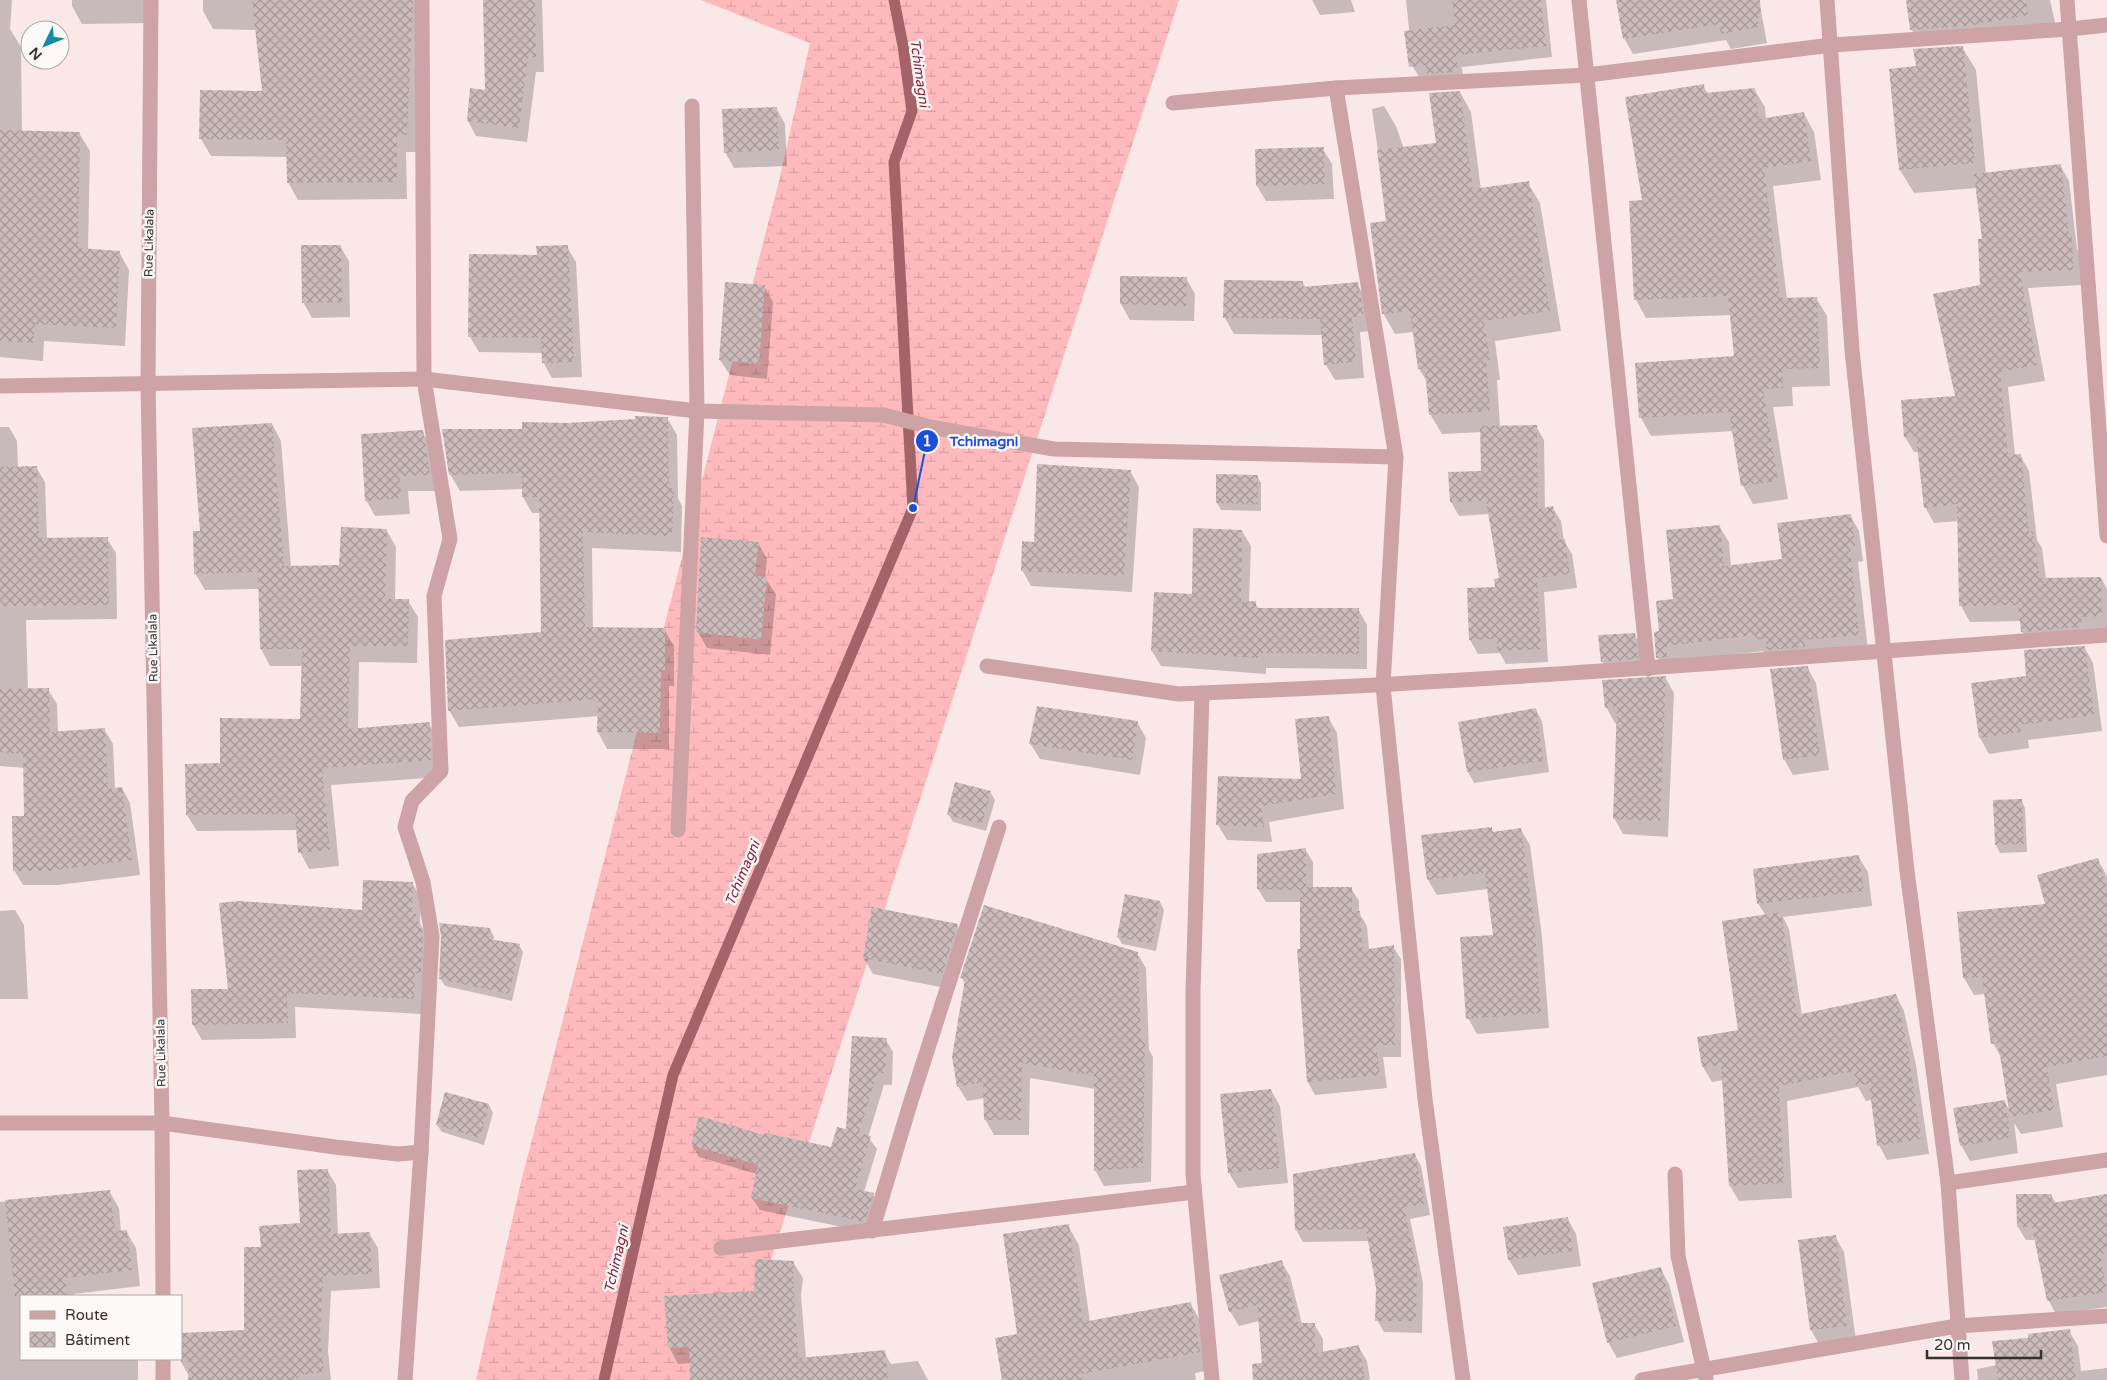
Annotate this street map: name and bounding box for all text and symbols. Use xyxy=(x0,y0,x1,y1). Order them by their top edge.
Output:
north arrow xyxy=(20,20,70,70)
water label: Tchimagni xyxy=(906,38,933,110)
text: N xyxy=(26,44,46,63)
street label: Rue Likalala xyxy=(141,209,157,277)
callout: Tchimagni xyxy=(915,426,1028,455)
text: 1 xyxy=(922,432,932,450)
text: Tchimagni xyxy=(949,433,1018,450)
street label: Rue Likalala xyxy=(145,614,161,682)
water label: Tchimagni xyxy=(721,837,764,908)
street label: Rue Likalala xyxy=(153,1019,169,1087)
water label: Tchimagni xyxy=(600,1222,633,1294)
legend xyxy=(20,1295,182,1360)
text: Route xyxy=(65,1306,108,1324)
scale bar xyxy=(1927,1328,2041,1360)
text: Bâtiment xyxy=(65,1331,130,1349)
text: 20 m xyxy=(1934,1336,1971,1354)

